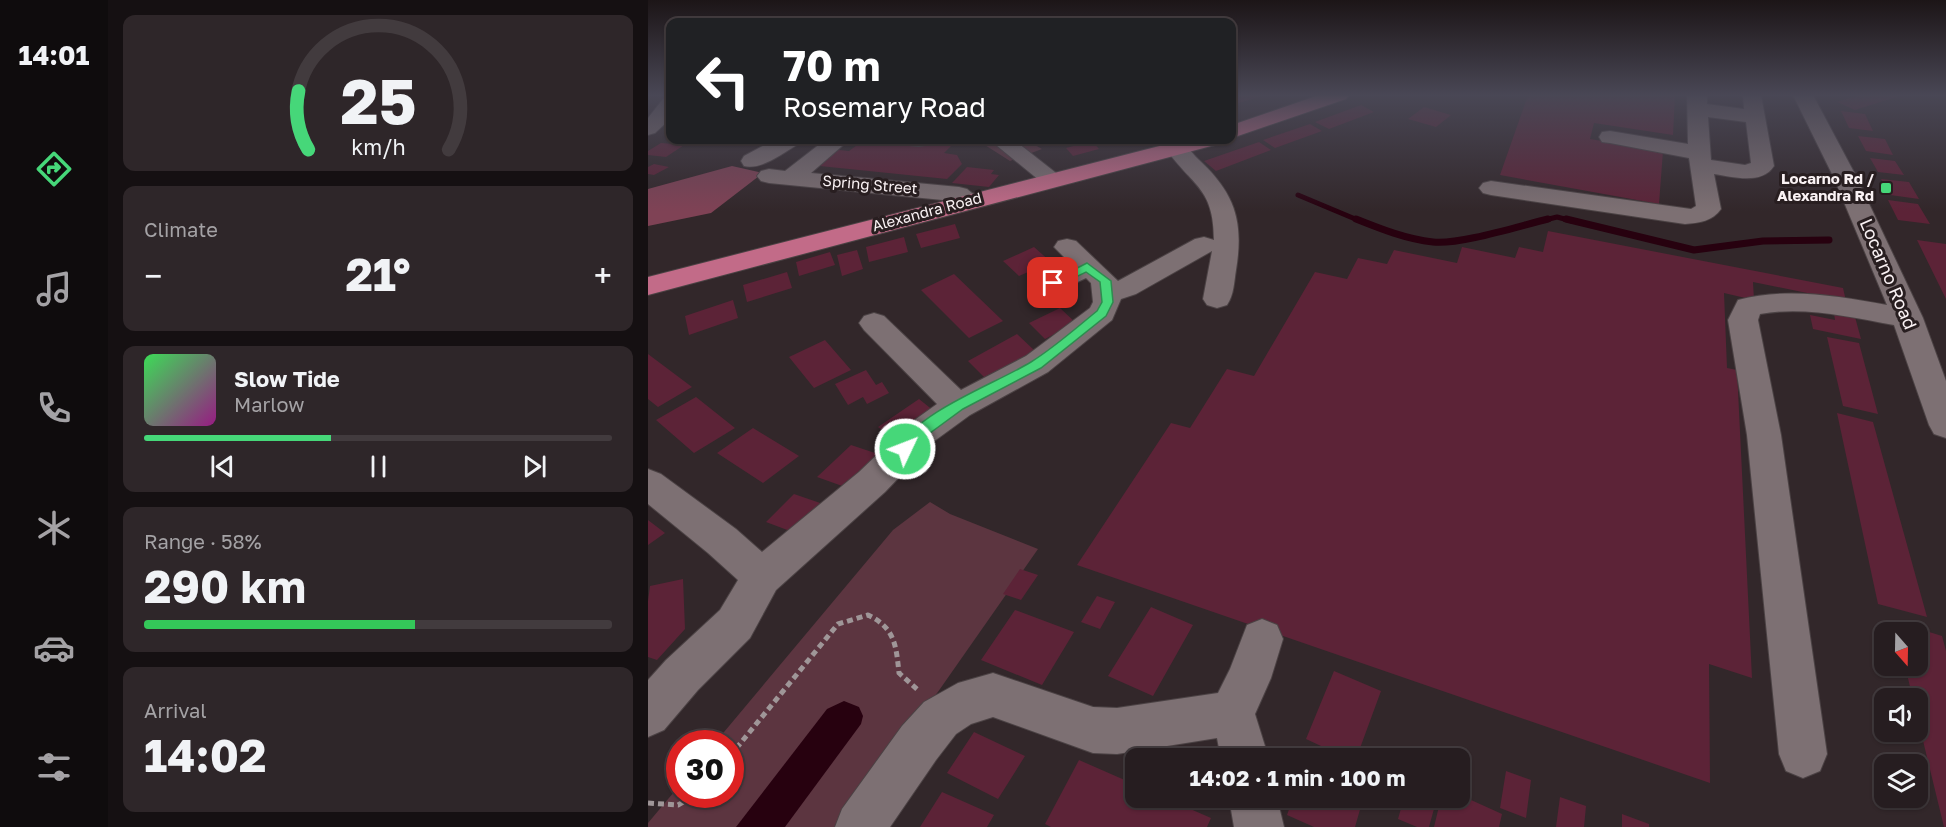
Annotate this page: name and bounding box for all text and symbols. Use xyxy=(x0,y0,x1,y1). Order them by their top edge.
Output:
text: 14:01 xyxy=(19,39,89,71)
text: 70 m xyxy=(783,40,880,90)
icon: left xyxy=(684,42,762,120)
text: 25 xyxy=(340,63,416,138)
text: Rosemary Road xyxy=(783,91,986,123)
text: km/h xyxy=(351,134,405,160)
icon: directions xyxy=(33,148,75,190)
place label: Locarno Rd / Alexandra Rd xyxy=(1777,169,1875,204)
street label: Spring Street xyxy=(822,171,918,197)
marker: Locarno Rd / Alexandra Rd xyxy=(1879,181,1893,195)
street label: Alexandra Road xyxy=(870,188,983,234)
street label: Locarno Road xyxy=(1856,215,1922,332)
text: Climate xyxy=(144,217,218,241)
text: 21° xyxy=(345,247,411,301)
text: − xyxy=(144,256,162,295)
text: + xyxy=(594,256,612,295)
pin xyxy=(1027,257,1078,308)
icon: arrive xyxy=(1036,266,1069,299)
icon: music xyxy=(33,268,75,310)
text: Slow Tide xyxy=(234,365,340,392)
icon: phone xyxy=(33,387,75,429)
text: Marlow xyxy=(234,392,305,416)
position arrow xyxy=(873,417,937,481)
icon: previous xyxy=(206,450,239,483)
icon: pause xyxy=(362,450,395,483)
icon: next xyxy=(518,450,551,483)
icon: climate xyxy=(33,507,75,549)
text: Range · 58% xyxy=(144,529,262,553)
text: 290 km xyxy=(144,559,306,613)
north arrow xyxy=(1874,622,1928,676)
map controls xyxy=(1874,622,1928,808)
icon: car xyxy=(33,627,75,669)
button: sound xyxy=(1874,688,1928,742)
text: Arrival xyxy=(144,698,207,722)
text: 14:02 xyxy=(144,728,266,782)
speed limit sign: 30 xyxy=(666,730,744,808)
icon: filters xyxy=(33,746,75,788)
button: layers xyxy=(1874,754,1928,808)
text: 14:02 · 1 min · 100 m xyxy=(1189,764,1406,791)

